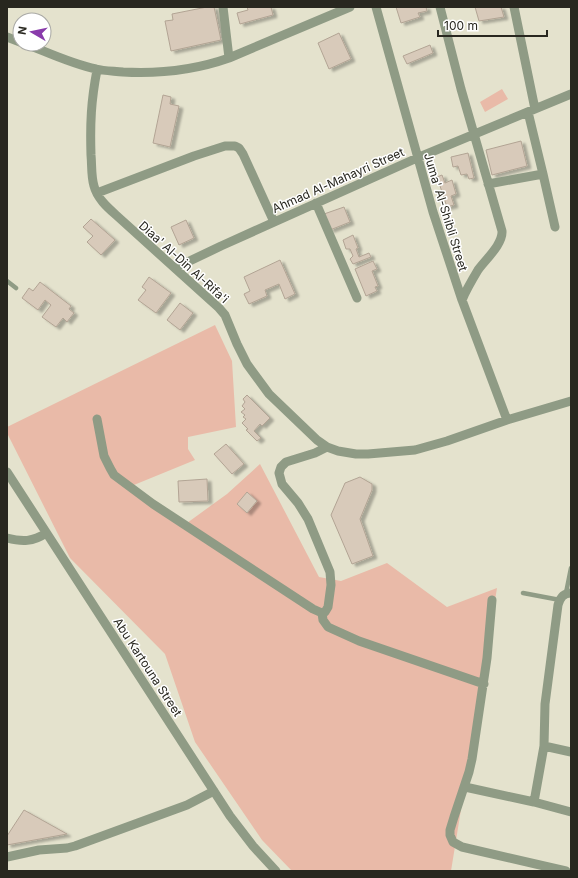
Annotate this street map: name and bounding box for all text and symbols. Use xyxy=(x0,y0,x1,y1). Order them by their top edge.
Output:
north arrow xyxy=(12,12,52,52)
scale bar xyxy=(438,12,547,38)
text: 100 m xyxy=(444,18,478,33)
text: N xyxy=(15,25,30,36)
street label: Ahmad Al-Mahayri Street xyxy=(270,144,406,216)
street label: Juma' Al-Shibli Street xyxy=(421,151,471,273)
street label: Diaa' Al-Din Al-Rifa'i xyxy=(136,218,232,306)
street label: Abu Kartouna Street xyxy=(110,615,186,719)

